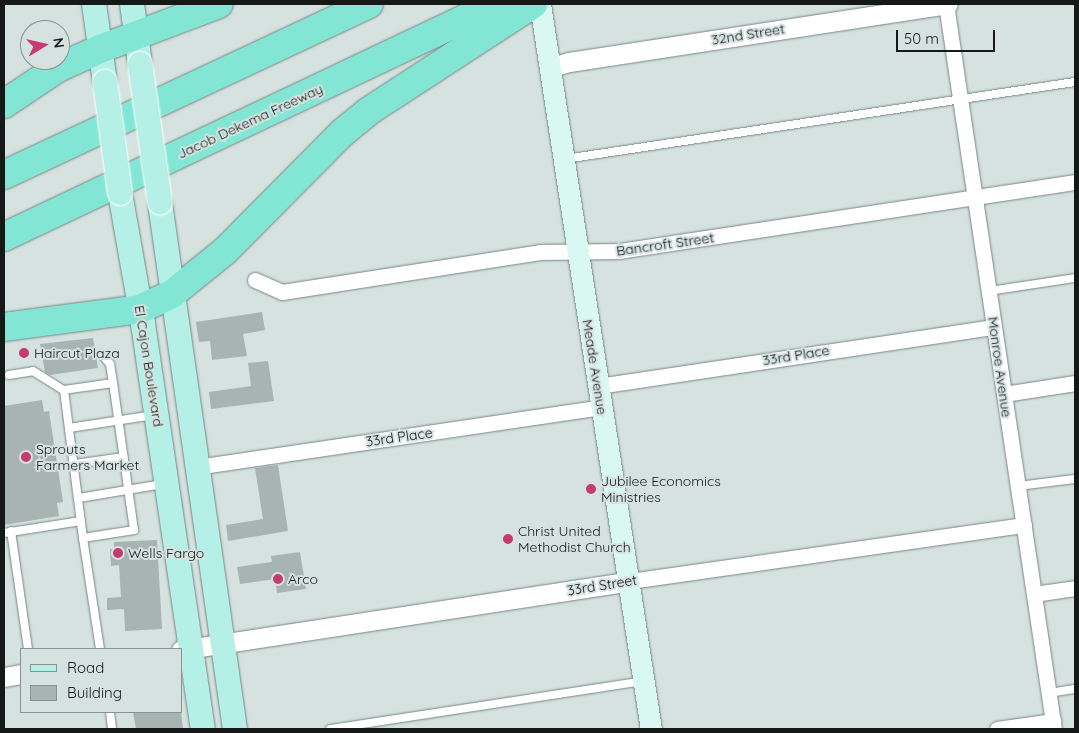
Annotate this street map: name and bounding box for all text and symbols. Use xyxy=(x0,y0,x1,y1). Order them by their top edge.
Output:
north arrow xyxy=(20,20,70,70)
street label: 32nd Street xyxy=(710,20,786,48)
scale bar xyxy=(899,20,998,52)
text: 50 m xyxy=(904,29,939,48)
text: N xyxy=(49,36,69,49)
street label: Jacob Dekema Freeway xyxy=(175,80,325,162)
street label: Bancroft Street xyxy=(615,229,715,259)
street label: El Cajon Boulevard xyxy=(131,304,167,428)
street label: Monroe Avenue xyxy=(985,316,1015,418)
street label: Meade Avenue xyxy=(579,318,611,416)
street label: 33rd Place xyxy=(761,341,831,369)
place label: Haircut Plaza xyxy=(34,345,120,361)
marker: Haircut Plaza xyxy=(18,347,30,359)
street label: 33rd Place xyxy=(365,424,433,450)
place label: Sprouts Farmers Market xyxy=(36,441,139,474)
marker: Sprouts Farmers Market xyxy=(20,451,32,463)
place label: Jubilee Economics Ministries xyxy=(601,473,721,506)
marker: Jubilee Economics Ministries xyxy=(585,483,597,495)
place label: Christ United Methodist Church xyxy=(518,523,631,556)
marker: Christ United Methodist Church xyxy=(502,533,514,545)
place label: Wells Fargo xyxy=(128,545,204,561)
marker: Wells Fargo xyxy=(112,547,124,559)
place label: Arco xyxy=(288,571,318,587)
street label: 33rd Street xyxy=(566,571,638,599)
marker: Arco xyxy=(272,573,284,585)
legend xyxy=(20,648,182,713)
text: Road xyxy=(67,658,104,677)
text: Building xyxy=(67,683,122,702)

